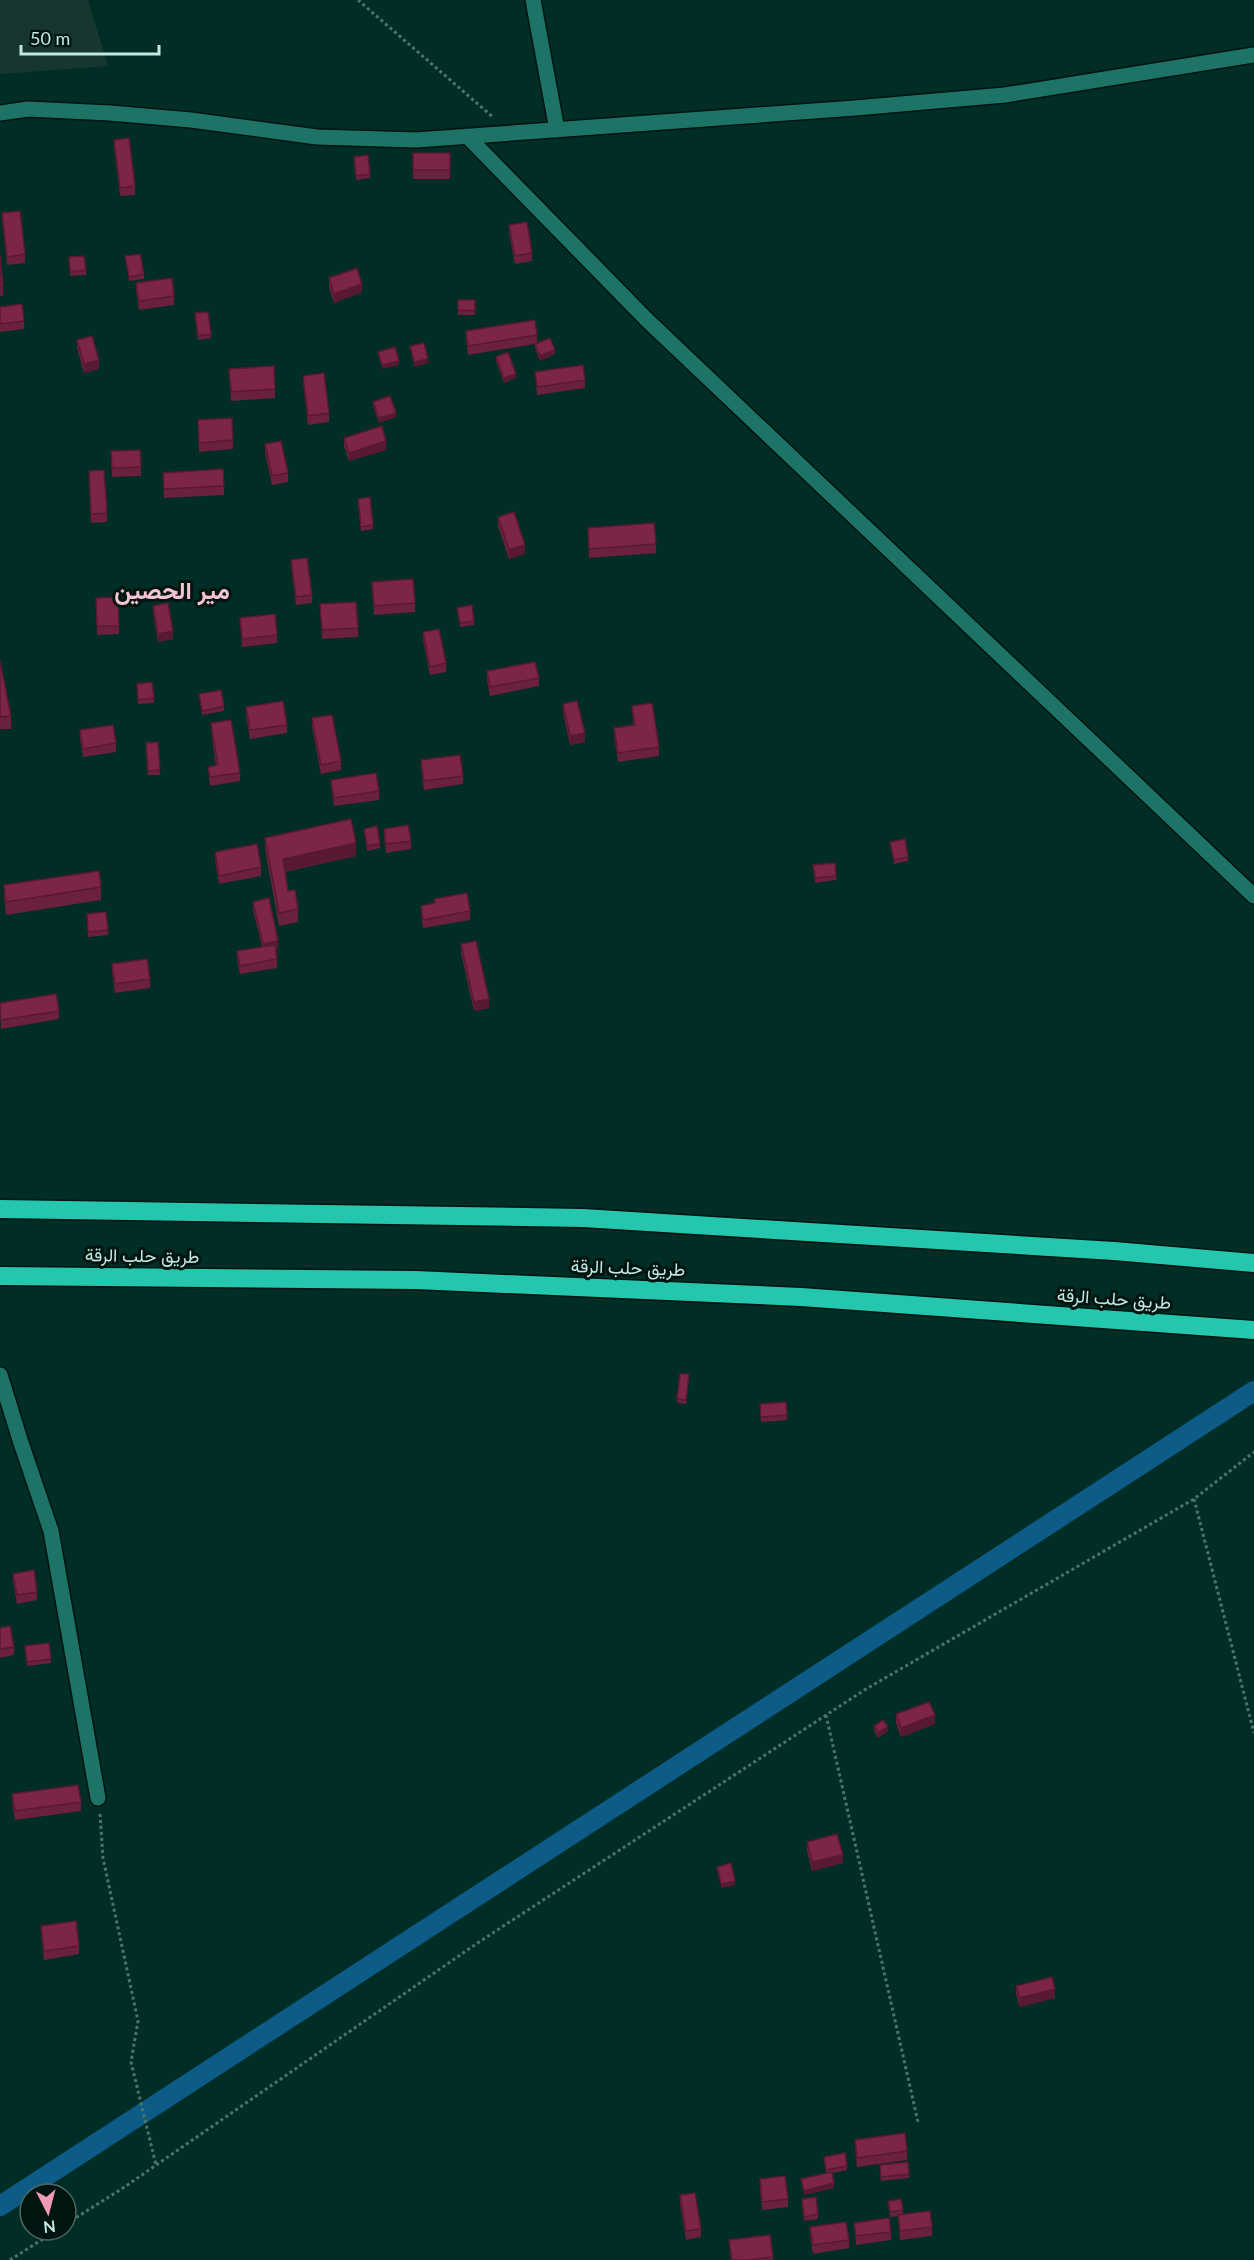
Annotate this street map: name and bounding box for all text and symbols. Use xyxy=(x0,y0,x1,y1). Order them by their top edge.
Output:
scale bar xyxy=(21,18,159,56)
text: 50 m xyxy=(30,27,70,49)
district label: مير الحصين xyxy=(114,575,230,606)
street label: طريق حلب الرقة xyxy=(85,1243,199,1268)
street label: طريق حلب الرقة xyxy=(570,1254,686,1281)
street label: طريق حلب الرقة xyxy=(1056,1283,1172,1314)
north arrow xyxy=(18,2182,78,2242)
text: N xyxy=(42,2217,57,2238)

